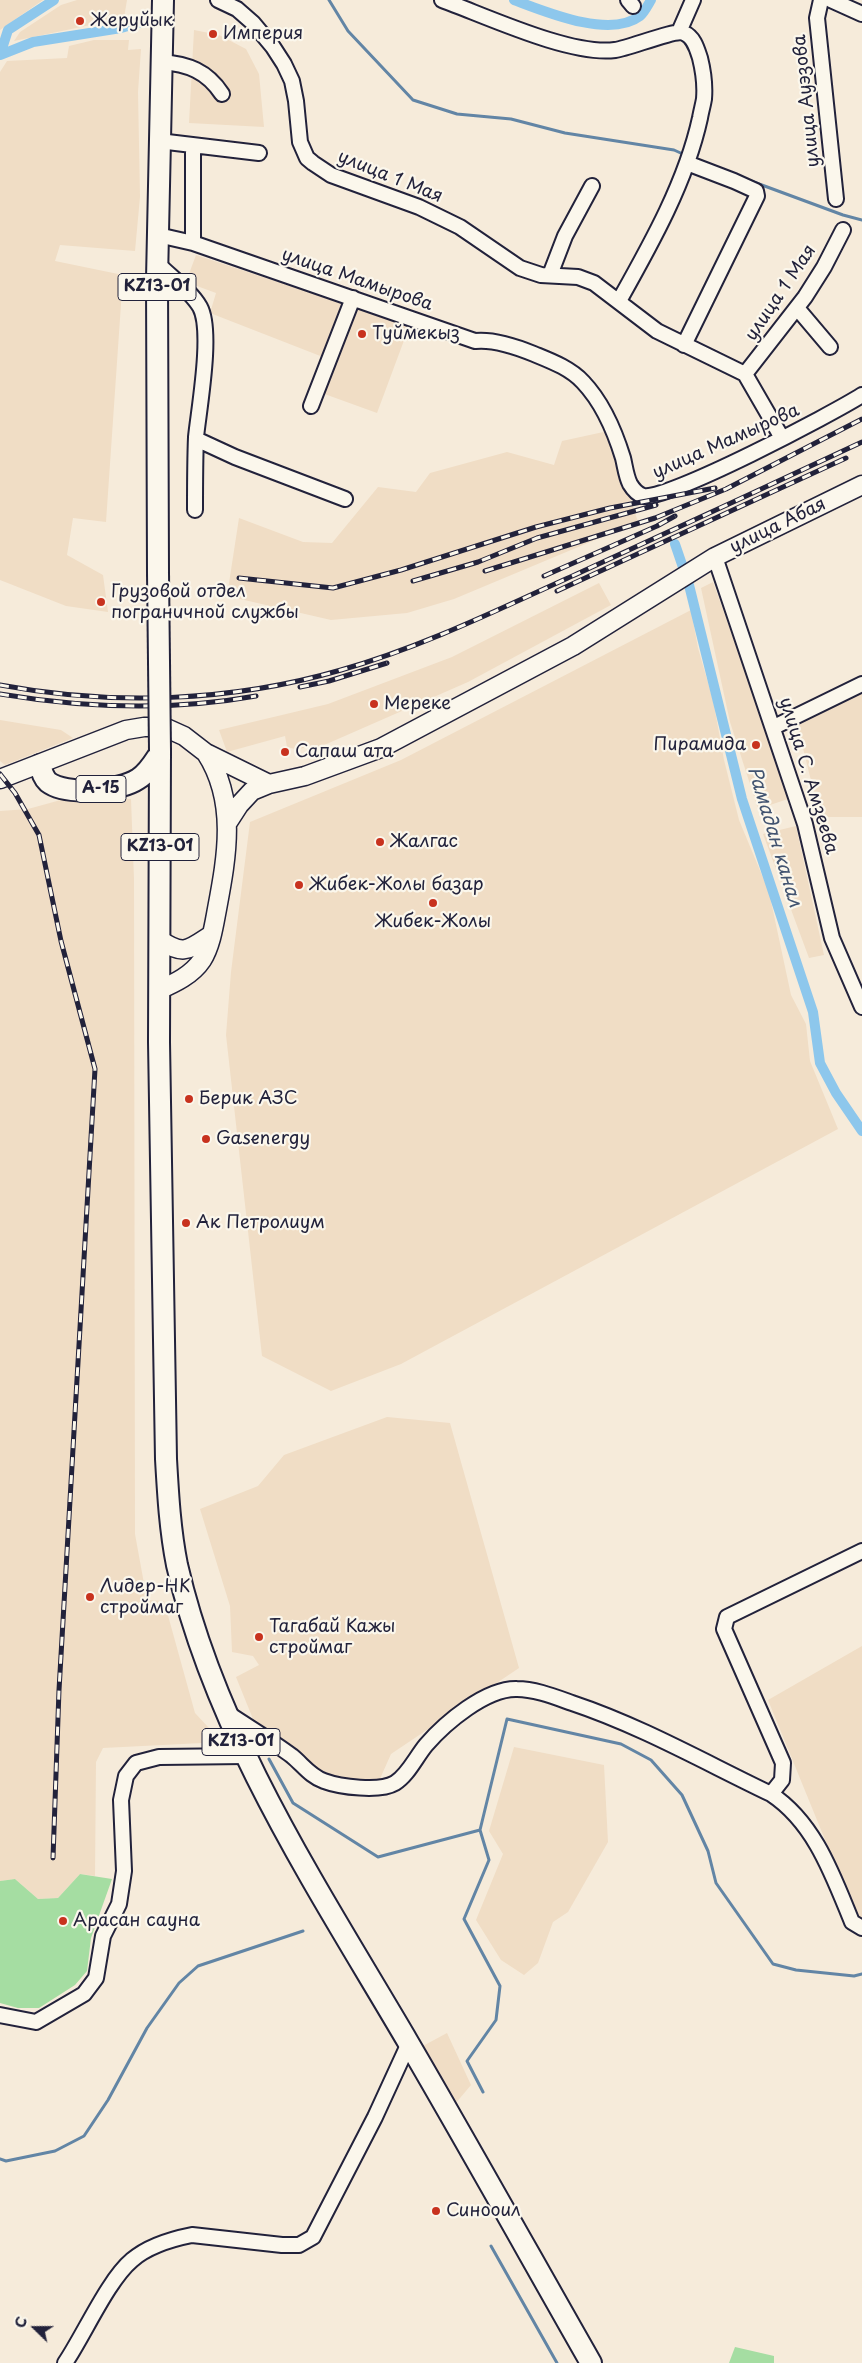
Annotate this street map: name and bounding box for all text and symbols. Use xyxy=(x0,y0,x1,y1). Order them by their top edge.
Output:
place label: Жеруйык xyxy=(90,10,173,32)
marker: Жеруйык xyxy=(74,15,86,27)
place label: Империя xyxy=(223,23,303,45)
marker: Империя xyxy=(207,28,219,40)
street label: улица Ауэзова xyxy=(789,33,825,169)
street label: улица 1 Мая xyxy=(334,146,446,208)
street label: улица 1 Мая xyxy=(741,241,821,345)
street label: улица Мамырова xyxy=(279,244,435,316)
road number: KZ13-01 xyxy=(118,274,196,300)
place label: Туймекыз xyxy=(372,323,460,345)
marker: Туймекыз xyxy=(356,328,368,340)
street label: улица Мамырова xyxy=(649,400,803,484)
street label: улица Абая xyxy=(726,493,830,559)
place label: Грузовой отдел пограничной службы xyxy=(111,581,299,624)
marker: Грузовой отдел пограничной службы xyxy=(95,596,107,608)
place label: Мереке xyxy=(384,693,451,715)
street label: улица С. Амзеева xyxy=(774,695,842,857)
marker: Мереке xyxy=(368,698,380,710)
place label: Пирамида xyxy=(653,734,746,756)
marker: Пирамида xyxy=(750,739,762,751)
place label: Сапаш ата xyxy=(295,741,394,763)
marker: Сапаш ата xyxy=(279,746,291,758)
water label: Рамадан канал xyxy=(742,764,806,910)
road number: A-15 xyxy=(76,776,126,802)
place label: Жалгас xyxy=(390,831,458,853)
road number: KZ13-01 xyxy=(121,834,199,860)
marker: Жалгас xyxy=(374,836,386,848)
place label: Жибек-Жолы базар xyxy=(309,874,483,896)
marker: Жибек-Жолы базар xyxy=(293,879,305,891)
marker: Жибек-Жолы xyxy=(427,897,439,909)
place label: Жибек-Жолы xyxy=(375,911,491,933)
place label: Берик АЗС xyxy=(199,1088,298,1110)
marker: Берик АЗС xyxy=(183,1093,195,1105)
place label: Gasenergy xyxy=(216,1128,310,1150)
marker: Gasenergy xyxy=(200,1133,212,1145)
place label: Ак Петролиум xyxy=(196,1212,325,1234)
marker: Ак Петролиум xyxy=(180,1217,192,1229)
place label: Лидер-НК строймаг xyxy=(100,1576,190,1618)
marker: Лидер-НК строймаг xyxy=(84,1591,96,1603)
place label: Тагабай Кажы строймаг xyxy=(269,1616,395,1658)
marker: Тагабай Кажы строймаг xyxy=(253,1631,265,1643)
road number: KZ13-01 xyxy=(202,1728,280,1755)
place label: Арасан сауна xyxy=(73,1910,200,1932)
marker: Арасан сауна xyxy=(57,1915,69,1927)
place label: Синооил xyxy=(446,2200,521,2222)
marker: Синооил xyxy=(430,2205,442,2217)
north arrow xyxy=(10,2303,60,2353)
text: С xyxy=(9,2313,32,2331)

